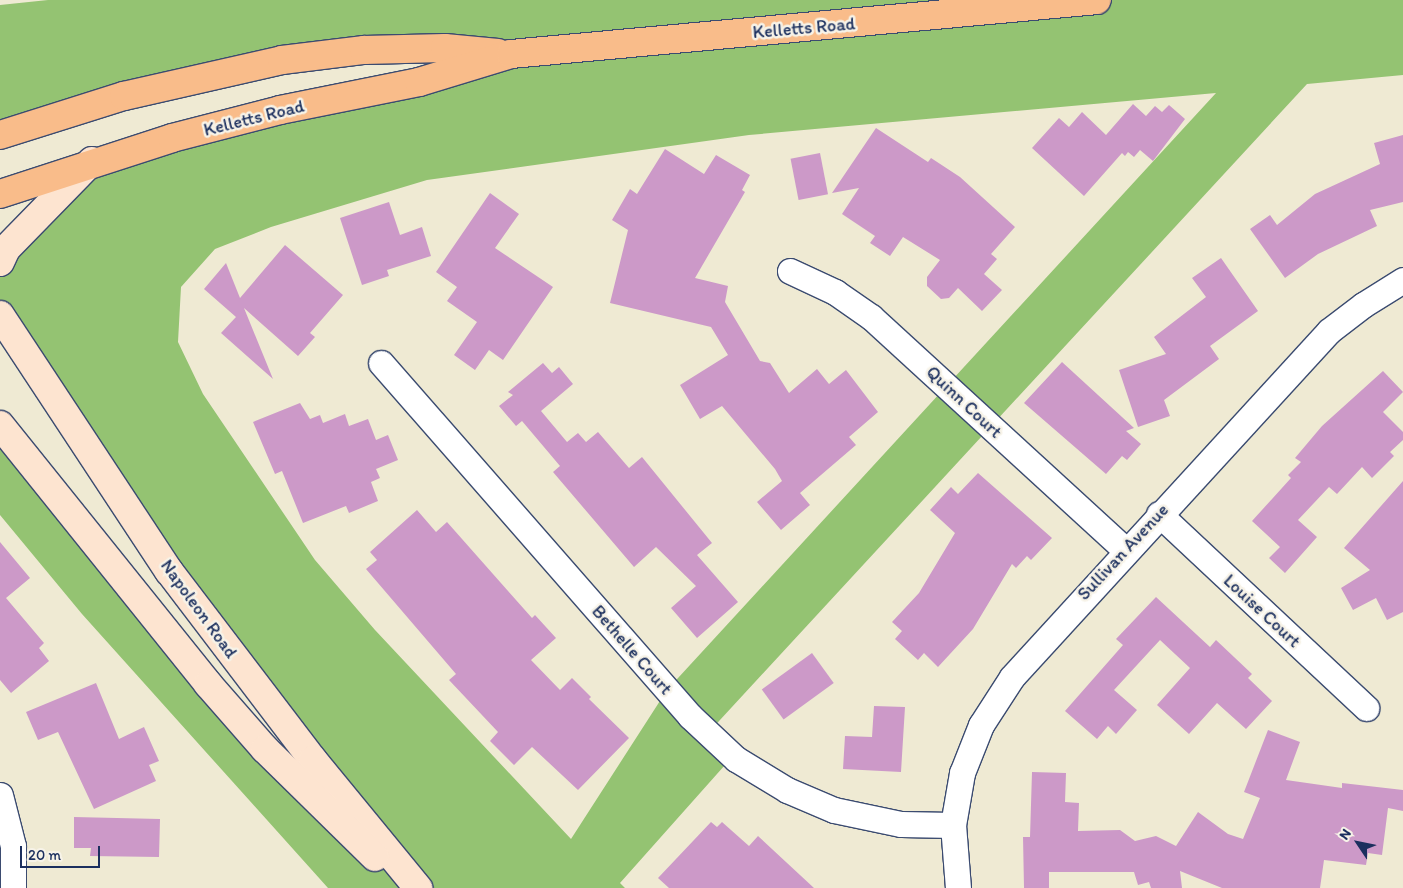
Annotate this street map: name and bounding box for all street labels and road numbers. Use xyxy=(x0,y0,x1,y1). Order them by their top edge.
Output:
street label: Kelletts Road xyxy=(752,13,856,43)
street label: Kelletts Road xyxy=(202,95,306,141)
street label: Quinn Court xyxy=(922,361,1006,443)
street label: Sullivan Avenue xyxy=(1073,500,1173,604)
street label: Napoleon Road xyxy=(156,556,242,662)
street label: Louise Court xyxy=(1219,570,1305,652)
street label: Bethelle Court xyxy=(587,601,677,699)

